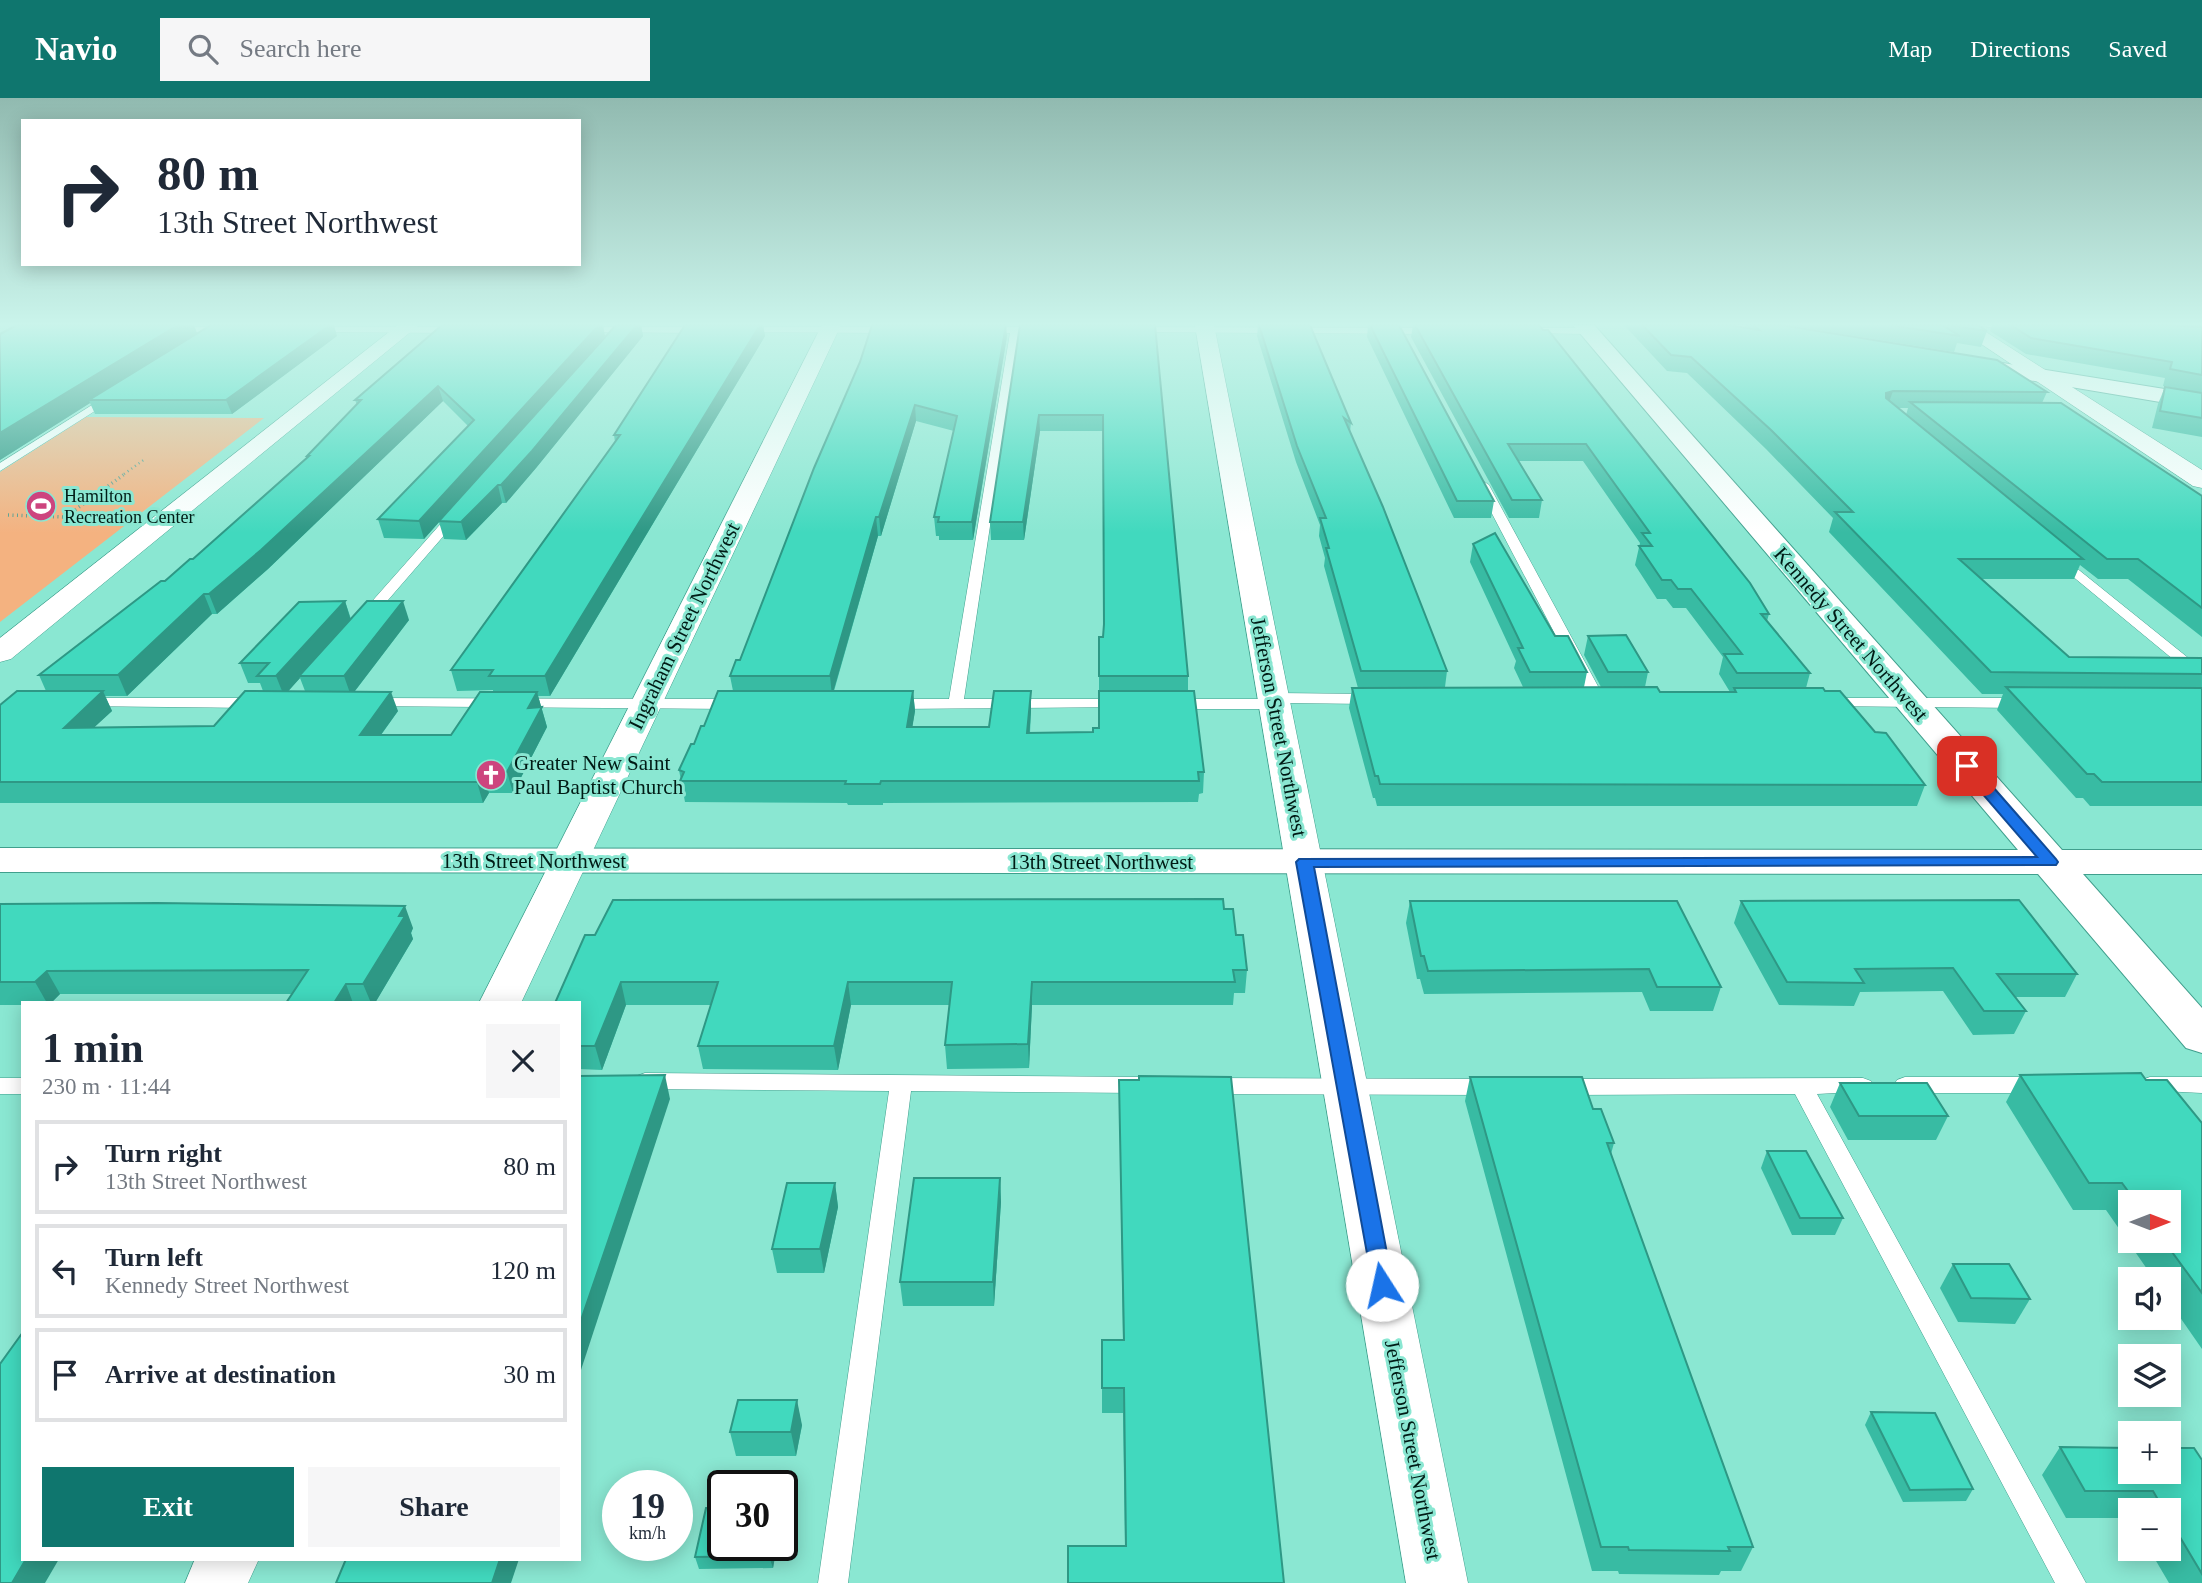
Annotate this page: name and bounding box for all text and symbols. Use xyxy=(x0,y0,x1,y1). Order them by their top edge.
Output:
search box xyxy=(160,18,650,81)
icon: search xyxy=(184,30,222,68)
text: Navio xyxy=(35,31,118,67)
text: Search here xyxy=(240,34,361,63)
text: Map xyxy=(1888,36,1932,62)
text: Directions xyxy=(1970,36,2070,62)
text: Saved xyxy=(2108,36,2167,62)
text: 80 m xyxy=(157,146,259,201)
icon: right xyxy=(42,147,133,238)
text: 13th Street Northwest xyxy=(157,204,438,240)
place label: Hamilton Recreation Center xyxy=(64,486,194,527)
sports icon: Hamilton Recreation Center xyxy=(24,489,58,523)
street label: Ingraham Street Northwest xyxy=(623,518,745,733)
street label: Kennedy Street Northwest xyxy=(1769,542,1933,726)
street label: Jefferson Street Northwest xyxy=(1246,615,1312,839)
pin xyxy=(1937,736,1997,796)
icon: arrive xyxy=(1948,747,1986,785)
place label: Greater New Saint Paul Baptist Church xyxy=(514,751,684,799)
church icon: Greater New Saint Paul Baptist Church xyxy=(474,758,508,792)
street label: 13th Street Northwest xyxy=(442,849,626,873)
street label: 13th Street Northwest xyxy=(1009,850,1193,874)
button: close xyxy=(486,1024,560,1098)
text: 1 min xyxy=(42,1025,144,1071)
text: 230 m · 11:44 xyxy=(42,1074,171,1099)
text: Turn right xyxy=(105,1139,222,1168)
icon: right xyxy=(46,1148,84,1186)
text: 80 m xyxy=(503,1152,556,1181)
text: 13th Street Northwest xyxy=(105,1169,307,1194)
north arrow xyxy=(2118,1190,2180,1253)
map controls xyxy=(2118,1190,2181,1561)
text: Turn left xyxy=(105,1243,203,1272)
position arrow xyxy=(1345,1248,1419,1322)
icon: left xyxy=(46,1252,84,1290)
text: 120 m xyxy=(490,1256,556,1285)
button: sound xyxy=(2118,1267,2181,1330)
text: Kennedy Street Northwest xyxy=(105,1273,349,1298)
street label: Jefferson Street Northwest xyxy=(1380,1338,1446,1562)
button: layers xyxy=(2118,1344,2181,1407)
icon: arrive xyxy=(46,1356,84,1394)
text: Arrive at destination xyxy=(105,1360,336,1389)
text: 30 m xyxy=(503,1360,556,1389)
button: + xyxy=(2118,1421,2181,1484)
button: Exit xyxy=(42,1467,294,1547)
button: Share xyxy=(308,1467,560,1547)
speed limit sign: 30 xyxy=(707,1470,798,1561)
text: 19 xyxy=(630,1487,665,1526)
button: − xyxy=(2118,1498,2181,1561)
text: km/h xyxy=(629,1523,666,1543)

